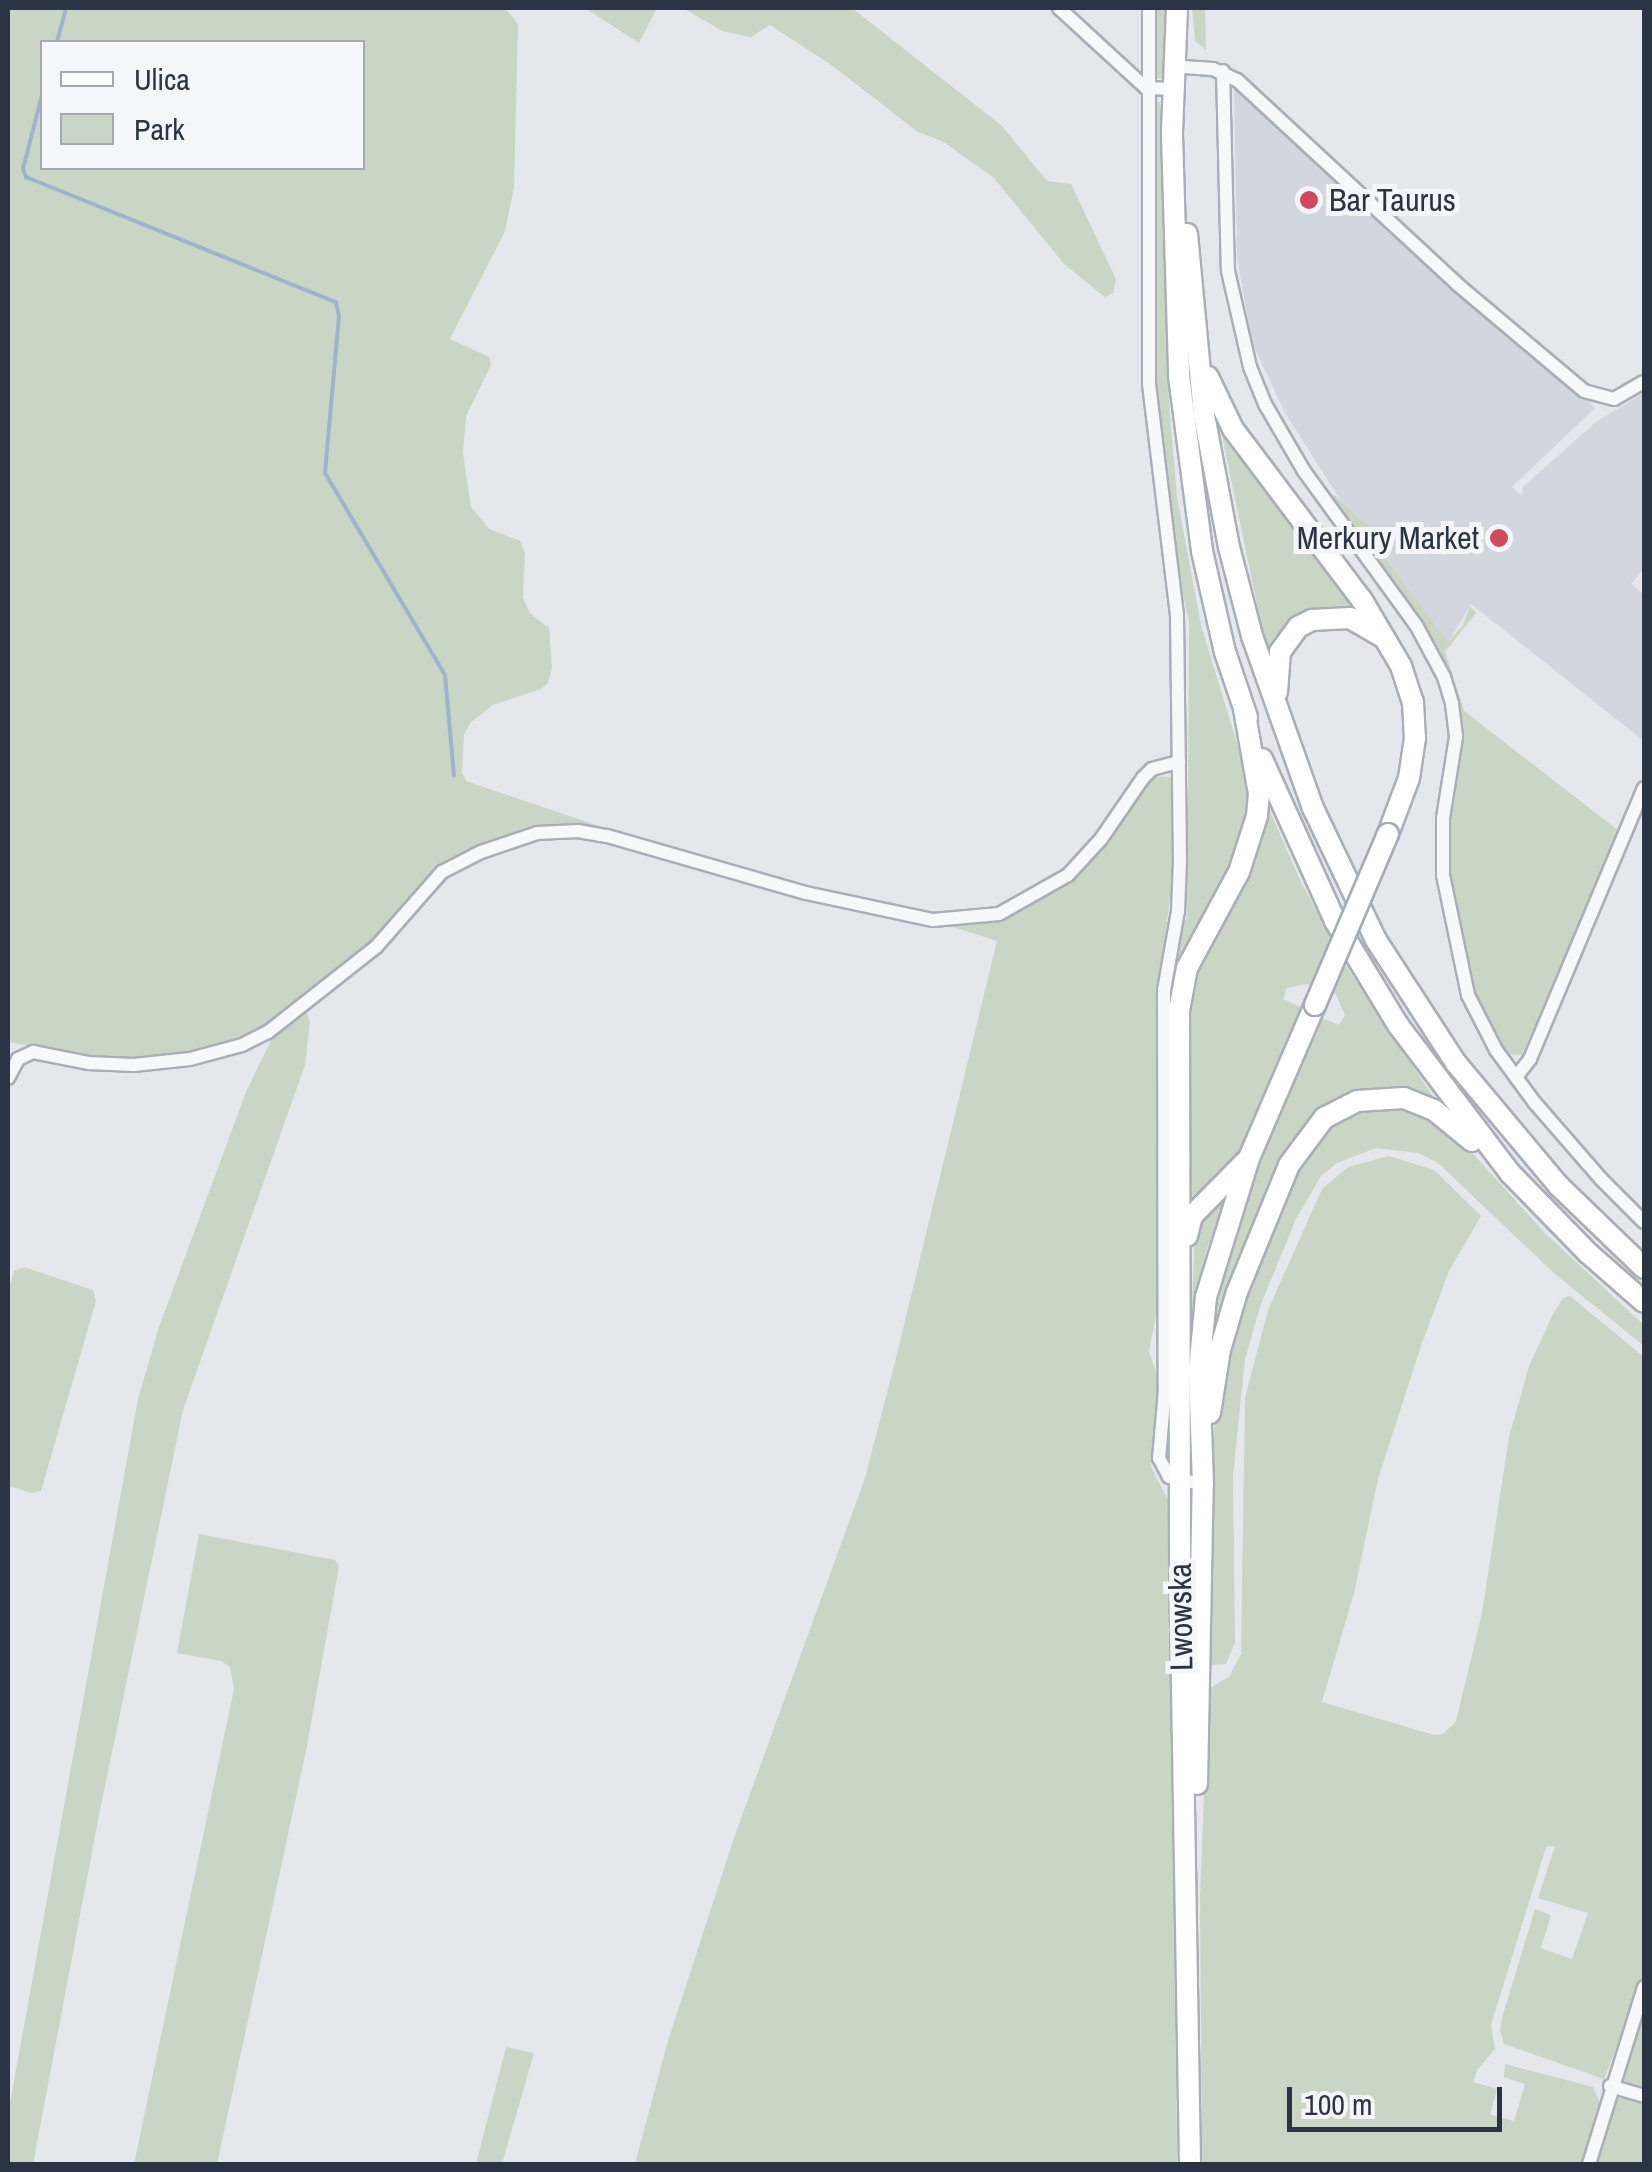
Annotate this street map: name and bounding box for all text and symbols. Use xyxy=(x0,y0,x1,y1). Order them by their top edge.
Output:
legend xyxy=(40,40,365,170)
text: Ulica xyxy=(134,59,190,99)
text: Park xyxy=(134,109,185,149)
place label: Bar Taurus xyxy=(1329,181,1456,219)
marker: Bar Taurus xyxy=(1298,189,1320,211)
place label: Merkury Market xyxy=(1297,519,1479,557)
marker: Merkury Market xyxy=(1488,527,1510,549)
street label: Lwowska xyxy=(1161,1563,1201,1671)
scale bar xyxy=(1292,2067,1507,2129)
text: 100 m xyxy=(1304,2084,1372,2124)

